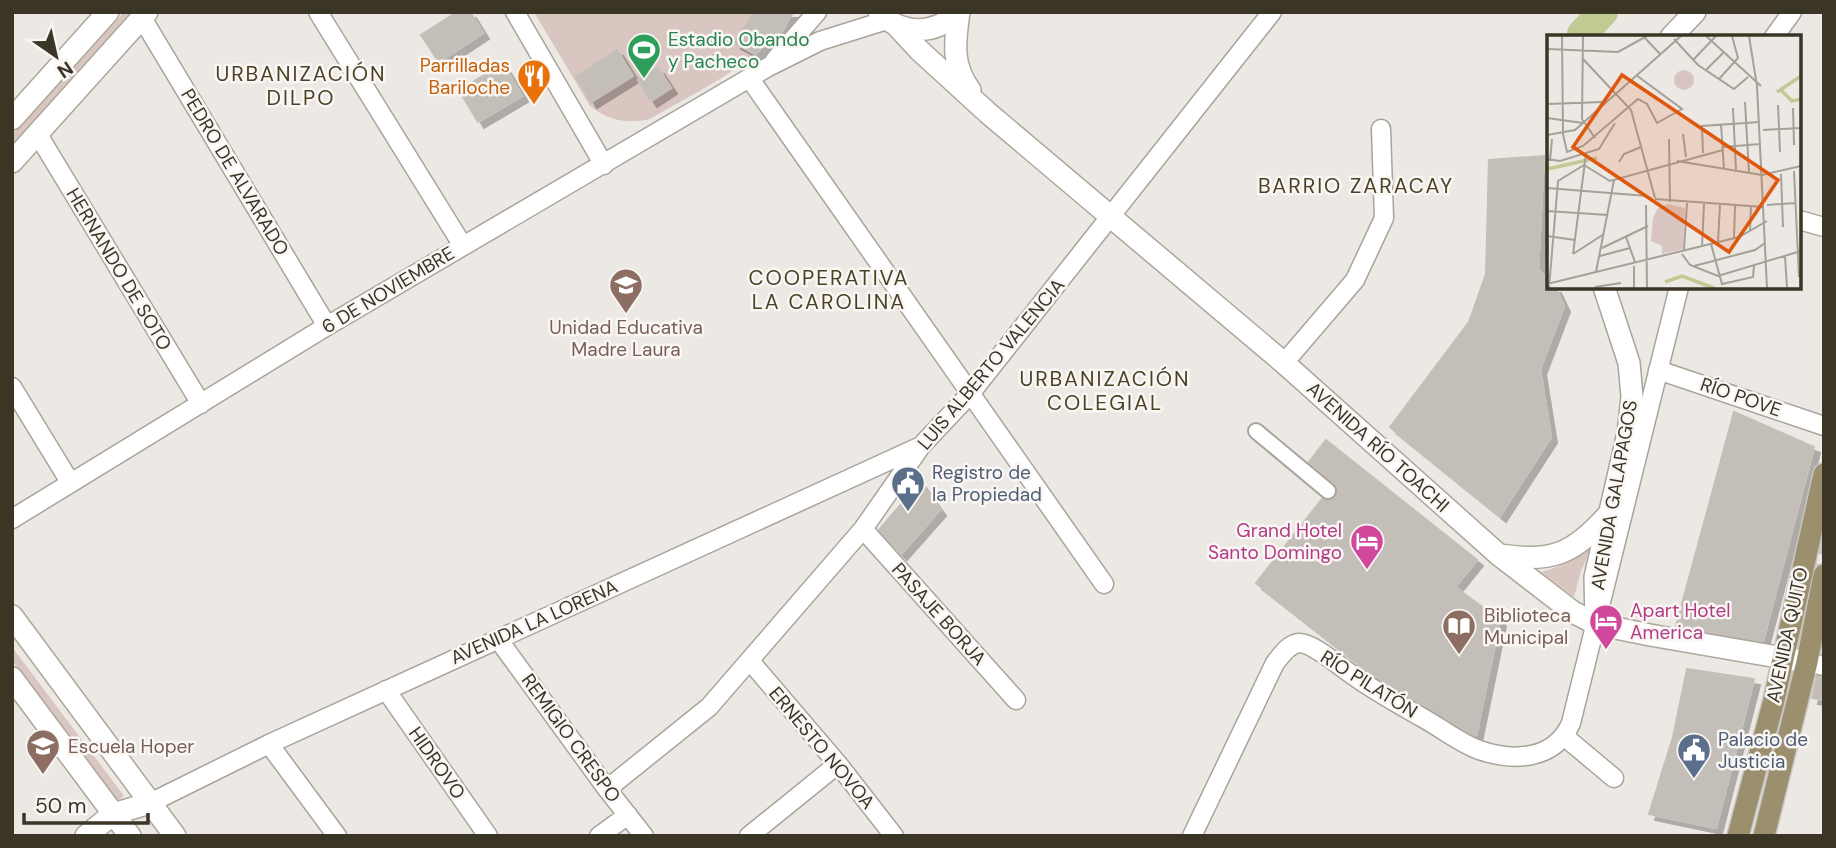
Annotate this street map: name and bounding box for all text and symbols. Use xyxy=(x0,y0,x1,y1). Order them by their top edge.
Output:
north arrow xyxy=(21,21,91,91)
place label: Estadio Obando y Pacheco xyxy=(668,27,809,74)
sports icon: Estadio Obando y Pacheco xyxy=(625,31,663,80)
inset map xyxy=(1547,35,1801,289)
place label: Parrilladas Bariloche xyxy=(420,53,510,100)
text: N xyxy=(52,55,78,84)
restaurant icon: Parrilladas Bariloche xyxy=(515,57,553,106)
district label: URBANIZACIÓN DILPO xyxy=(215,60,387,112)
street label: PEDRO DE ALVARADO xyxy=(175,84,295,260)
district label: BARRIO ZARACAY xyxy=(1258,172,1454,200)
street label: HERNANDO DE SOTO xyxy=(61,183,177,355)
street label: 6 DE NOVIEMBRE xyxy=(317,241,459,339)
district label: COOPERATIVA LA CAROLINA xyxy=(748,264,910,316)
school or university icon: Unidad Educativa Madre Laura xyxy=(607,266,645,315)
street label: LUIS ALBERTO VALENCIA xyxy=(912,273,1070,455)
place label: Unidad Educativa Madre Laura xyxy=(549,315,703,362)
district label: URBANIZACIÓN COLEGIAL xyxy=(1019,365,1191,417)
street label: RÍO POVE xyxy=(1697,371,1785,423)
street label: AVENIDA RÍO TOACHI xyxy=(1301,376,1455,518)
street label: AVENIDA GALAPAGOS xyxy=(1585,398,1643,592)
place label: Registro de la Propiedad xyxy=(932,460,1042,507)
public building icon: Registro de la Propiedad xyxy=(889,464,927,513)
place label: Grand Hotel Santo Domingo xyxy=(1208,518,1342,565)
hotel icon: Grand Hotel Santo Domingo xyxy=(1348,522,1386,571)
street label: PASAJE BORJA xyxy=(886,557,992,671)
street label: AVENIDA QUITO xyxy=(1760,565,1814,705)
street label: AVENIDA LA LORENA xyxy=(446,574,622,670)
place label: Apart Hotel America xyxy=(1630,598,1730,645)
hotel icon: Apart Hotel America xyxy=(1587,602,1625,651)
place label: Biblioteca Municipal xyxy=(1484,603,1571,650)
library icon: Biblioteca Municipal xyxy=(1440,607,1478,656)
street label: RÍO PILATÓN xyxy=(1316,644,1422,724)
street label: REMIGIO CRESPO xyxy=(516,669,626,807)
street label: ERNESTO NOVOA xyxy=(764,682,881,815)
street label: HIDROVO xyxy=(403,722,471,804)
school or university icon: Escuela Hoper xyxy=(24,727,62,776)
place label: Palacio de Justicia xyxy=(1718,727,1808,774)
public building icon: Palacio de Justicia xyxy=(1675,731,1713,780)
place label: Escuela Hoper xyxy=(68,734,194,759)
scale bar xyxy=(24,782,149,826)
text: 50 m xyxy=(35,792,86,820)

